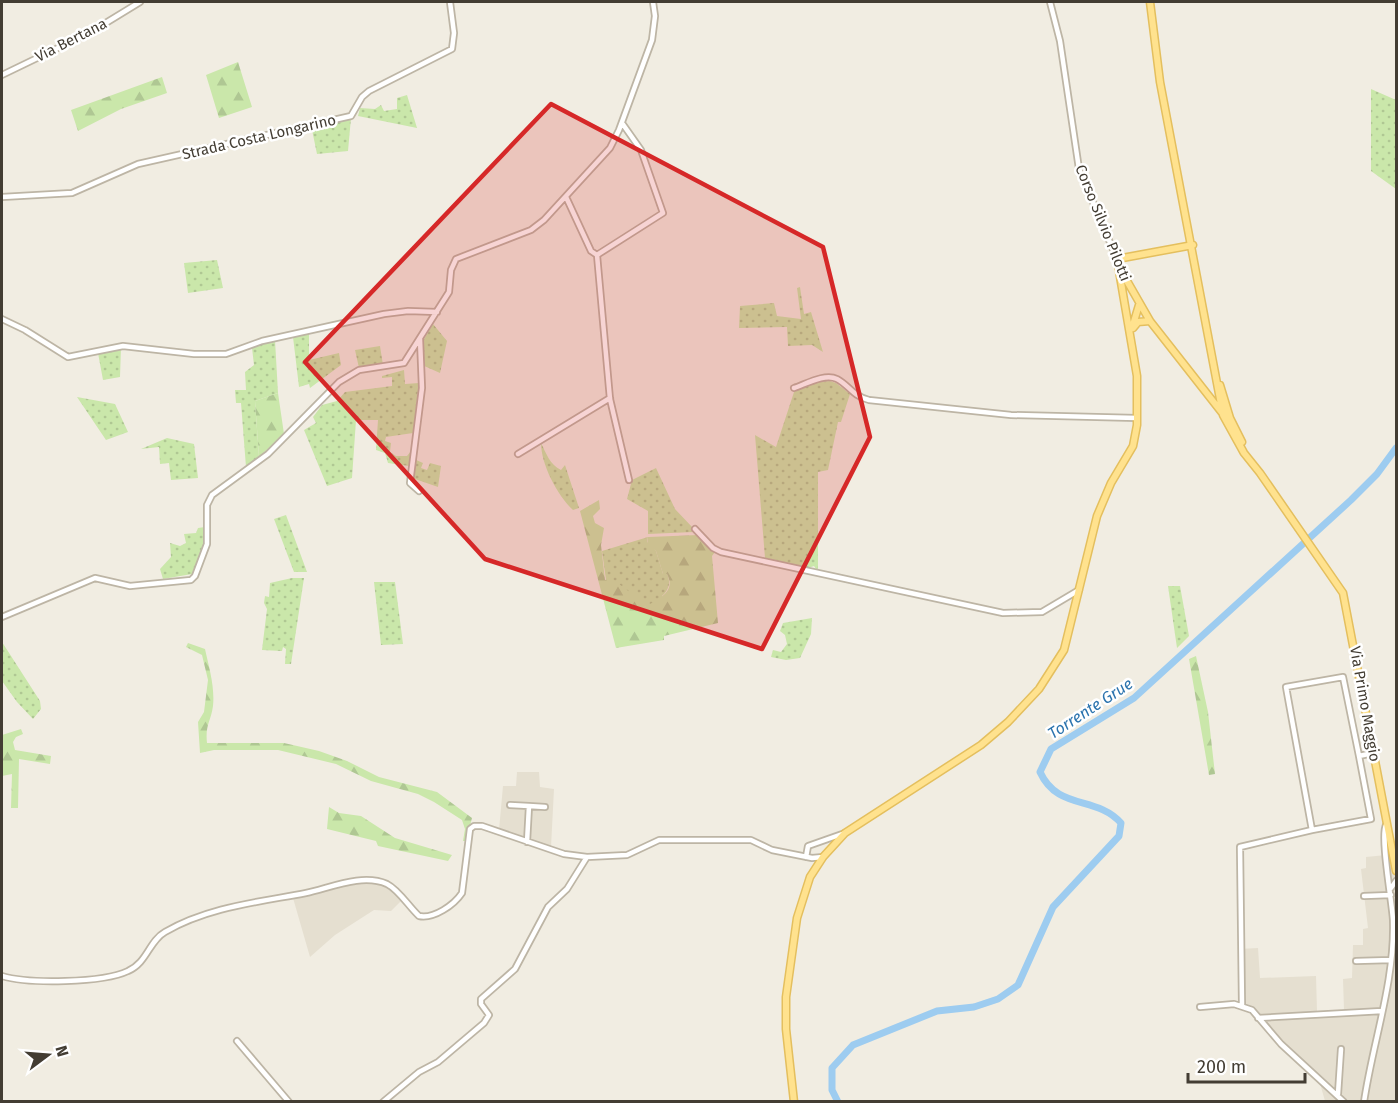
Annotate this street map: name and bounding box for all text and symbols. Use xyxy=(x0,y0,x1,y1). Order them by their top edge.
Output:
street label: Via Bertana xyxy=(32,14,110,66)
street label: Strada Costa Longarino xyxy=(180,111,338,163)
street label: Corso Silvio Pilotti xyxy=(1071,162,1135,284)
street label: Via Primo Maggio xyxy=(1346,645,1384,763)
water label: Torrente Grue xyxy=(1044,674,1136,743)
north arrow xyxy=(18,1025,78,1085)
text: N xyxy=(51,1043,73,1059)
scale bar xyxy=(1188,1046,1305,1084)
text: 200 m xyxy=(1197,1056,1246,1078)

